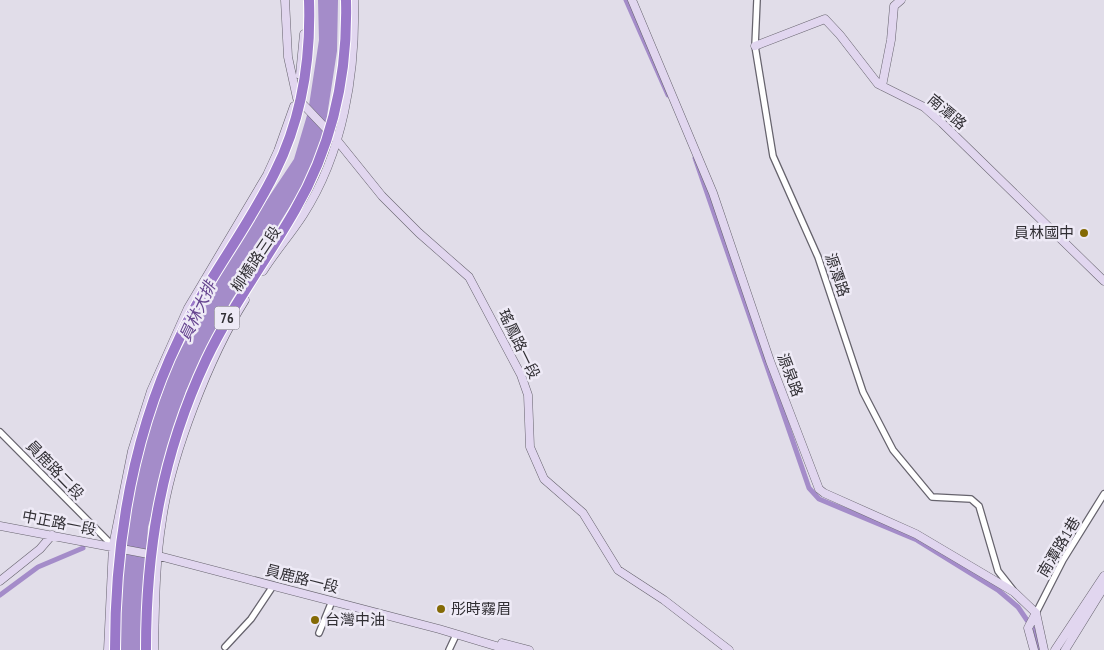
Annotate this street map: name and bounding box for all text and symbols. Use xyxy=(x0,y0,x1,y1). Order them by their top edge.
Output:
street label: 南潭路 xyxy=(924,90,971,133)
street label: 柳橋路三段 xyxy=(227,222,284,295)
place label: 員林國中 xyxy=(1014,223,1074,242)
marker: 員林國中 xyxy=(1078,227,1090,239)
street label: 源潭路 xyxy=(821,250,854,299)
water label: 員林大排 xyxy=(174,276,220,344)
road number: 76 xyxy=(214,306,240,330)
street label: 瑤鳳路一段 xyxy=(494,306,544,382)
street label: 源泉路 xyxy=(774,350,807,399)
street label: 員鹿路二段 xyxy=(22,436,88,503)
street label: 中正路一段 xyxy=(20,506,98,539)
street label: 南潭路1巷 xyxy=(1033,513,1084,580)
street label: 員鹿路一段 xyxy=(263,560,341,597)
place label: 彤時霧眉 xyxy=(451,599,511,618)
marker: 彤時霧眉 xyxy=(435,603,447,615)
place label: 台灣中油 xyxy=(325,610,385,629)
marker: 台灣中油 xyxy=(309,614,321,626)

